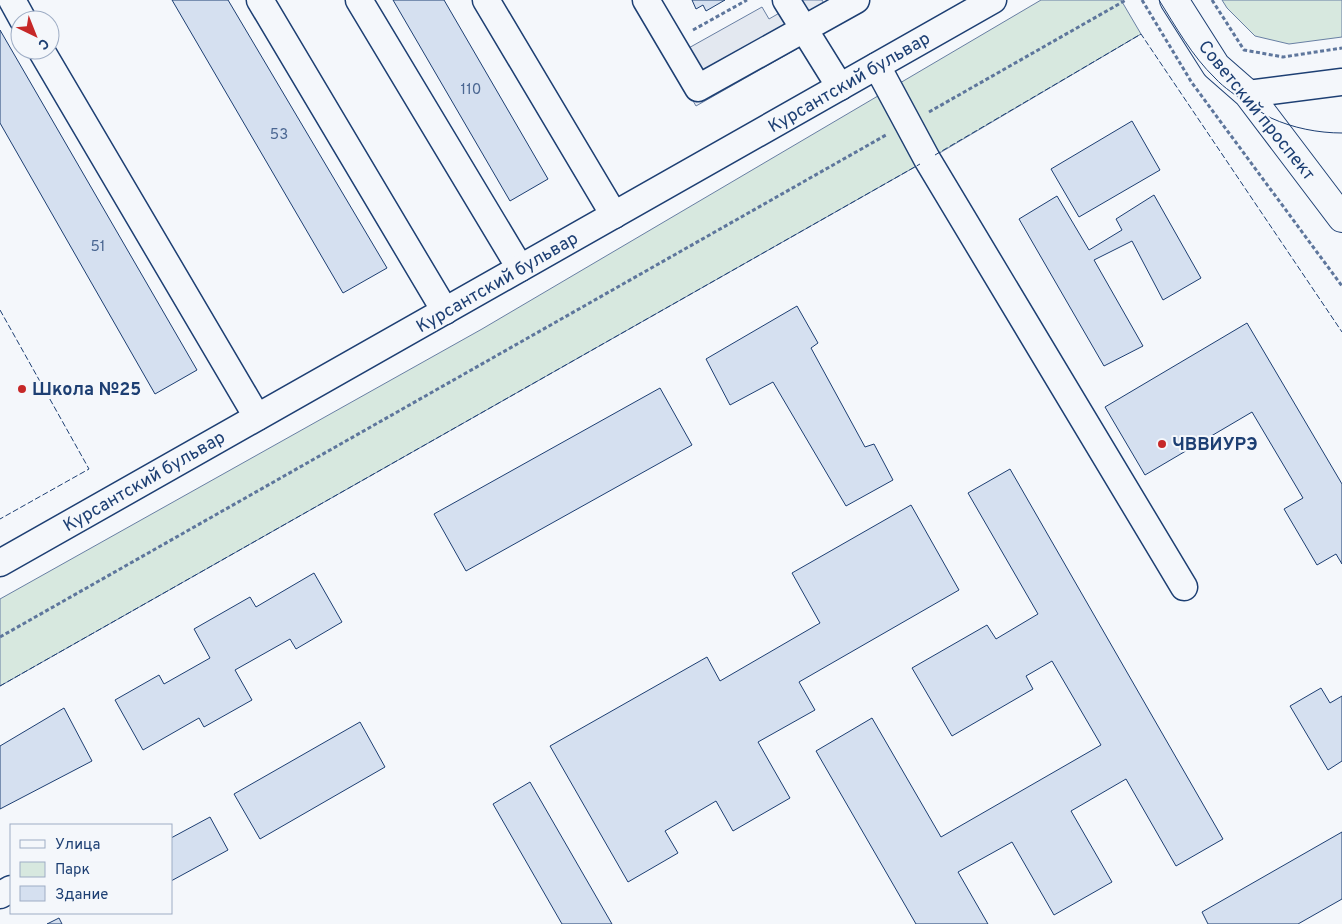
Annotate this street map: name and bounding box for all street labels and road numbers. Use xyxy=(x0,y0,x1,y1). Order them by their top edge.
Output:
street label: Курсантский бульвар xyxy=(765,28,935,139)
street label: Советский проспект xyxy=(1192,36,1319,186)
street label: Курсантский бульвар xyxy=(413,228,583,339)
street label: Курсантский бульвар xyxy=(60,427,230,538)

